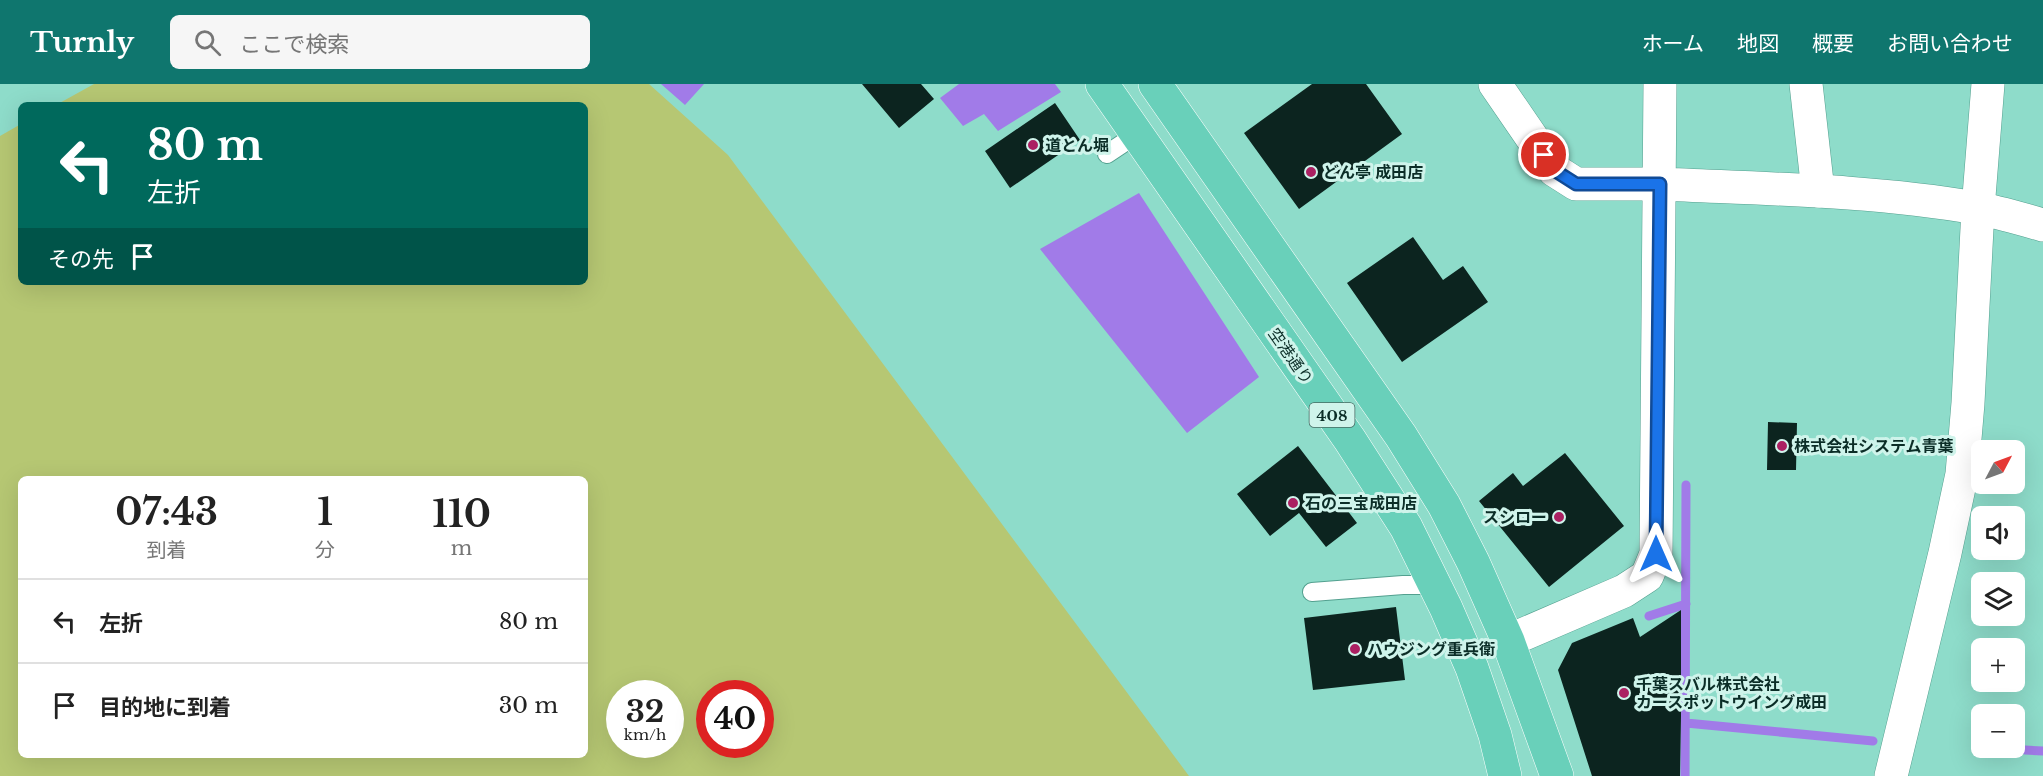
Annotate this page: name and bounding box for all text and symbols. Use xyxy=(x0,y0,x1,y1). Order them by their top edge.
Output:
search box xyxy=(170,15,590,69)
text: Turnly xyxy=(30,25,134,60)
icon: search xyxy=(191,26,224,59)
text: ここで検索 xyxy=(239,31,349,58)
text: ホーム xyxy=(1642,31,1704,57)
text: 地図 xyxy=(1737,31,1779,57)
text: 概要 xyxy=(1812,31,1854,57)
text: お問い合わせ xyxy=(1887,31,2013,57)
text: 80 m xyxy=(147,119,263,171)
icon: left xyxy=(48,126,126,204)
pin xyxy=(1518,129,1569,180)
place label: 道とん堀 xyxy=(1045,135,1109,155)
marker: 道とん堀 xyxy=(1026,138,1040,152)
icon: arrive xyxy=(1527,138,1560,171)
place label: どん亭 成田店 xyxy=(1323,162,1423,182)
marker: どん亭 成田店 xyxy=(1304,165,1318,179)
text: 左折 xyxy=(147,176,201,209)
icon: arrive xyxy=(126,240,159,273)
text: その先 xyxy=(48,246,114,273)
street label: 空港通り xyxy=(1264,324,1318,388)
road number: 408 xyxy=(1310,403,1354,427)
place label: 株式会社システム青葉 xyxy=(1794,436,1954,456)
marker: 株式会社システム青葉 xyxy=(1775,439,1789,453)
north arrow xyxy=(1971,440,2025,494)
map controls xyxy=(1971,440,2025,758)
text: 07:43 xyxy=(115,490,218,535)
text: 1 xyxy=(317,490,333,535)
text: 110 xyxy=(432,492,491,537)
place label: 石の三宝成田店 xyxy=(1305,493,1417,513)
marker: 石の三宝成田店 xyxy=(1286,496,1300,510)
button: sound xyxy=(1971,506,2025,560)
place label: スシロー xyxy=(1483,507,1547,527)
marker: スシロー xyxy=(1552,510,1566,524)
position arrow xyxy=(1624,522,1688,586)
text: m xyxy=(451,536,472,560)
text: 到着 xyxy=(147,538,187,562)
text: 分 xyxy=(315,538,335,562)
button: layers xyxy=(1971,572,2025,626)
icon: left xyxy=(48,605,81,638)
text: 80 m xyxy=(499,608,558,635)
text: 左折 xyxy=(99,610,143,637)
button: + xyxy=(1971,638,2025,692)
place label: ハウジング重兵衛 xyxy=(1367,639,1495,659)
marker: ハウジング重兵衛 xyxy=(1348,642,1362,656)
place label: 千葉スバル株式会社 カースポットウイング成田 xyxy=(1636,674,1827,712)
speed limit sign: 40 xyxy=(696,680,774,758)
marker: 千葉スバル株式会社 カースポットウイング成田 xyxy=(1617,686,1631,700)
icon: arrive xyxy=(48,689,81,722)
text: 30 m xyxy=(499,692,558,719)
text: 32 xyxy=(626,693,664,730)
text: 目的地に到着 xyxy=(99,694,231,721)
button: − xyxy=(1971,704,2025,758)
text: km/h xyxy=(624,725,666,744)

